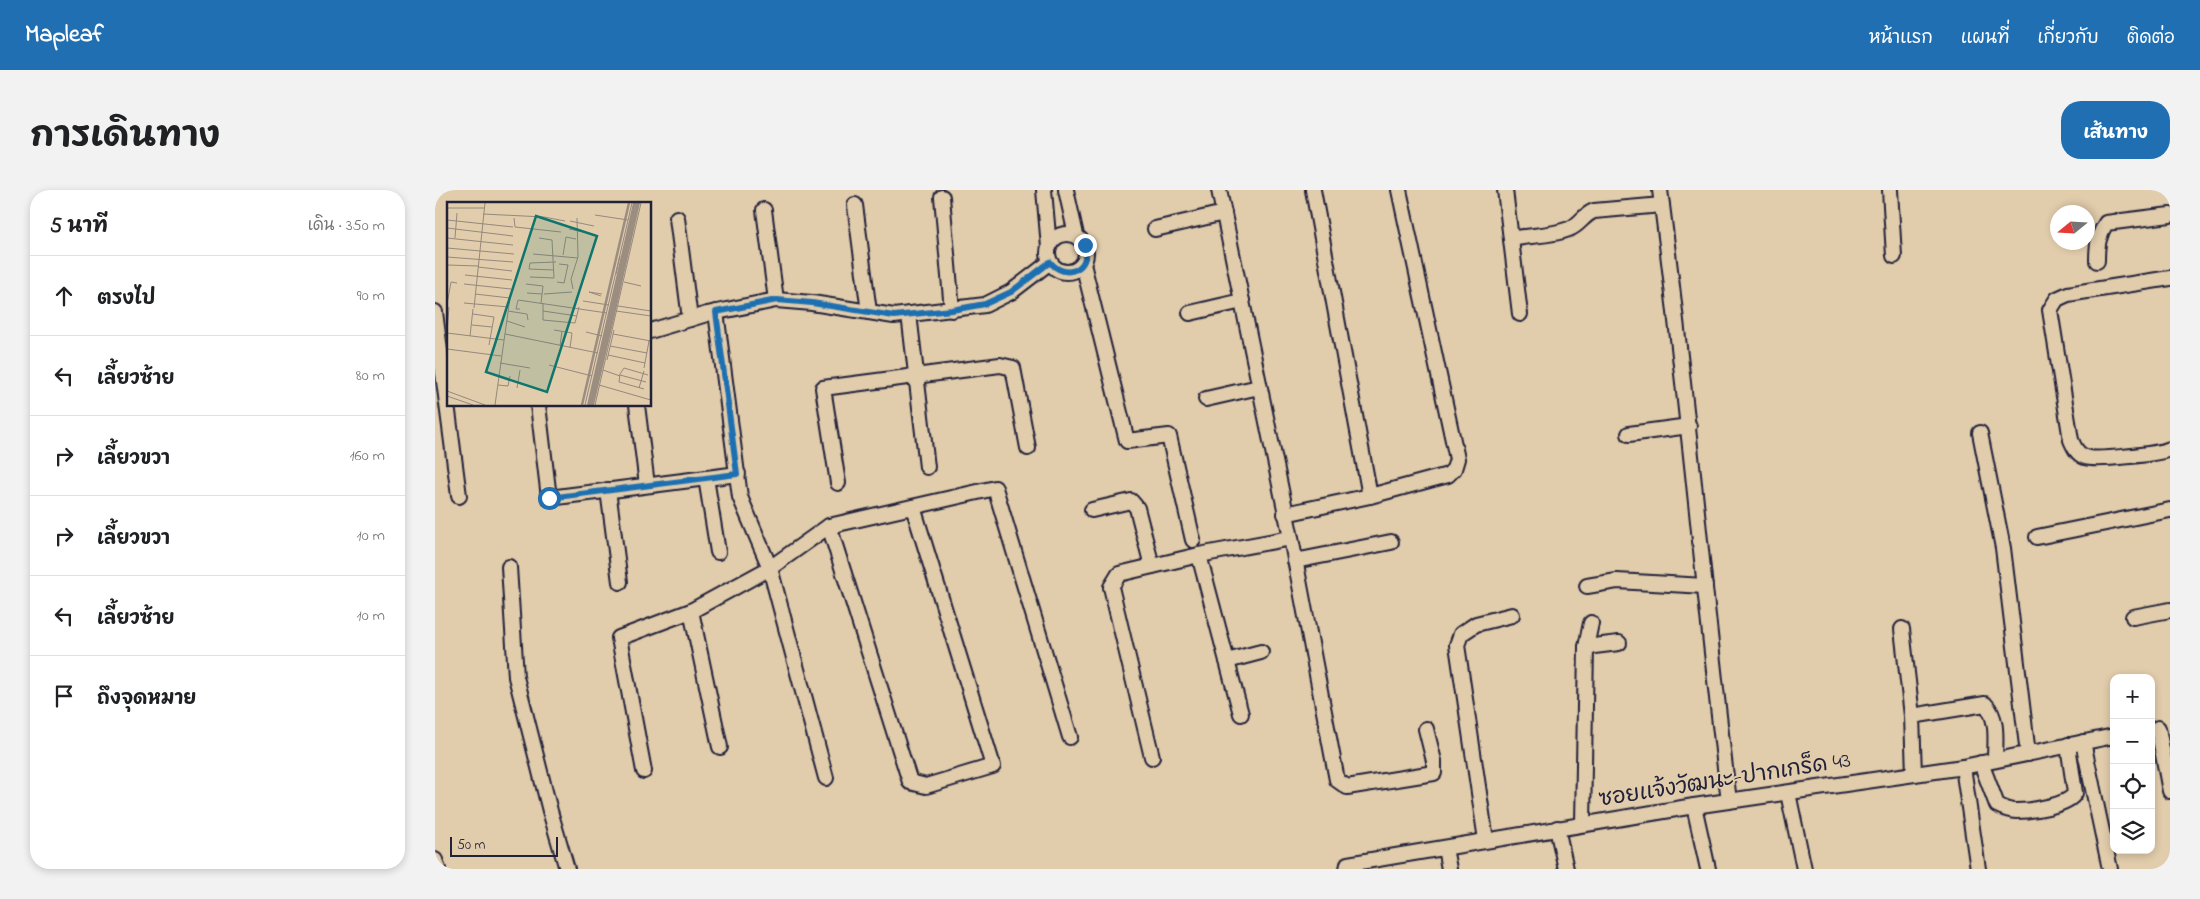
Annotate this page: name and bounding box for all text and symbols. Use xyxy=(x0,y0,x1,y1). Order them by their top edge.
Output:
text: Mapleaf xyxy=(25,18,104,53)
text: หน้าแรก xyxy=(1869,26,1933,52)
text: แผนที่ xyxy=(1961,26,2009,52)
text: เกี่ยวกับ xyxy=(2037,26,2099,52)
text: ติดต่อ xyxy=(2127,26,2175,52)
button: เส้นทาง xyxy=(2061,101,2170,159)
text: การเดินทาง xyxy=(30,112,220,163)
inset map xyxy=(447,202,651,406)
north arrow xyxy=(2050,205,2095,250)
text: 5 นาที xyxy=(50,212,108,242)
text: เดิน · 350 m xyxy=(308,214,385,238)
route end xyxy=(1074,234,1097,257)
icon: ahead xyxy=(50,282,78,310)
text: 90 m xyxy=(357,284,385,308)
text: ตรงไป xyxy=(97,286,155,313)
icon: left xyxy=(50,362,78,390)
text: 80 m xyxy=(356,364,385,388)
text: เลี้ยวซ้าย xyxy=(97,366,174,393)
icon: right xyxy=(50,442,78,470)
text: 160 m xyxy=(350,444,385,468)
text: เลี้ยวขวา xyxy=(97,446,170,473)
route start xyxy=(538,487,561,510)
icon: right xyxy=(50,522,78,550)
text: 10 m xyxy=(357,524,385,548)
text: เลี้ยวขวา xyxy=(97,526,170,553)
icon: left xyxy=(50,602,78,630)
text: 10 m xyxy=(357,604,385,628)
text: เลี้ยวซ้าย xyxy=(97,606,174,633)
map controls xyxy=(2110,674,2155,854)
button: + xyxy=(2110,674,2155,719)
icon: arrive xyxy=(50,682,78,710)
text: ถึงจุดหมาย xyxy=(97,686,196,713)
button: − xyxy=(2110,719,2155,764)
street label: ซอยแจ้งวัฒนะ-ปากเกร็ด 43 xyxy=(1597,744,1853,817)
button: locate xyxy=(2110,764,2155,809)
button: layers xyxy=(2110,809,2155,854)
scale bar xyxy=(450,834,557,857)
text: 50 m xyxy=(457,835,485,856)

